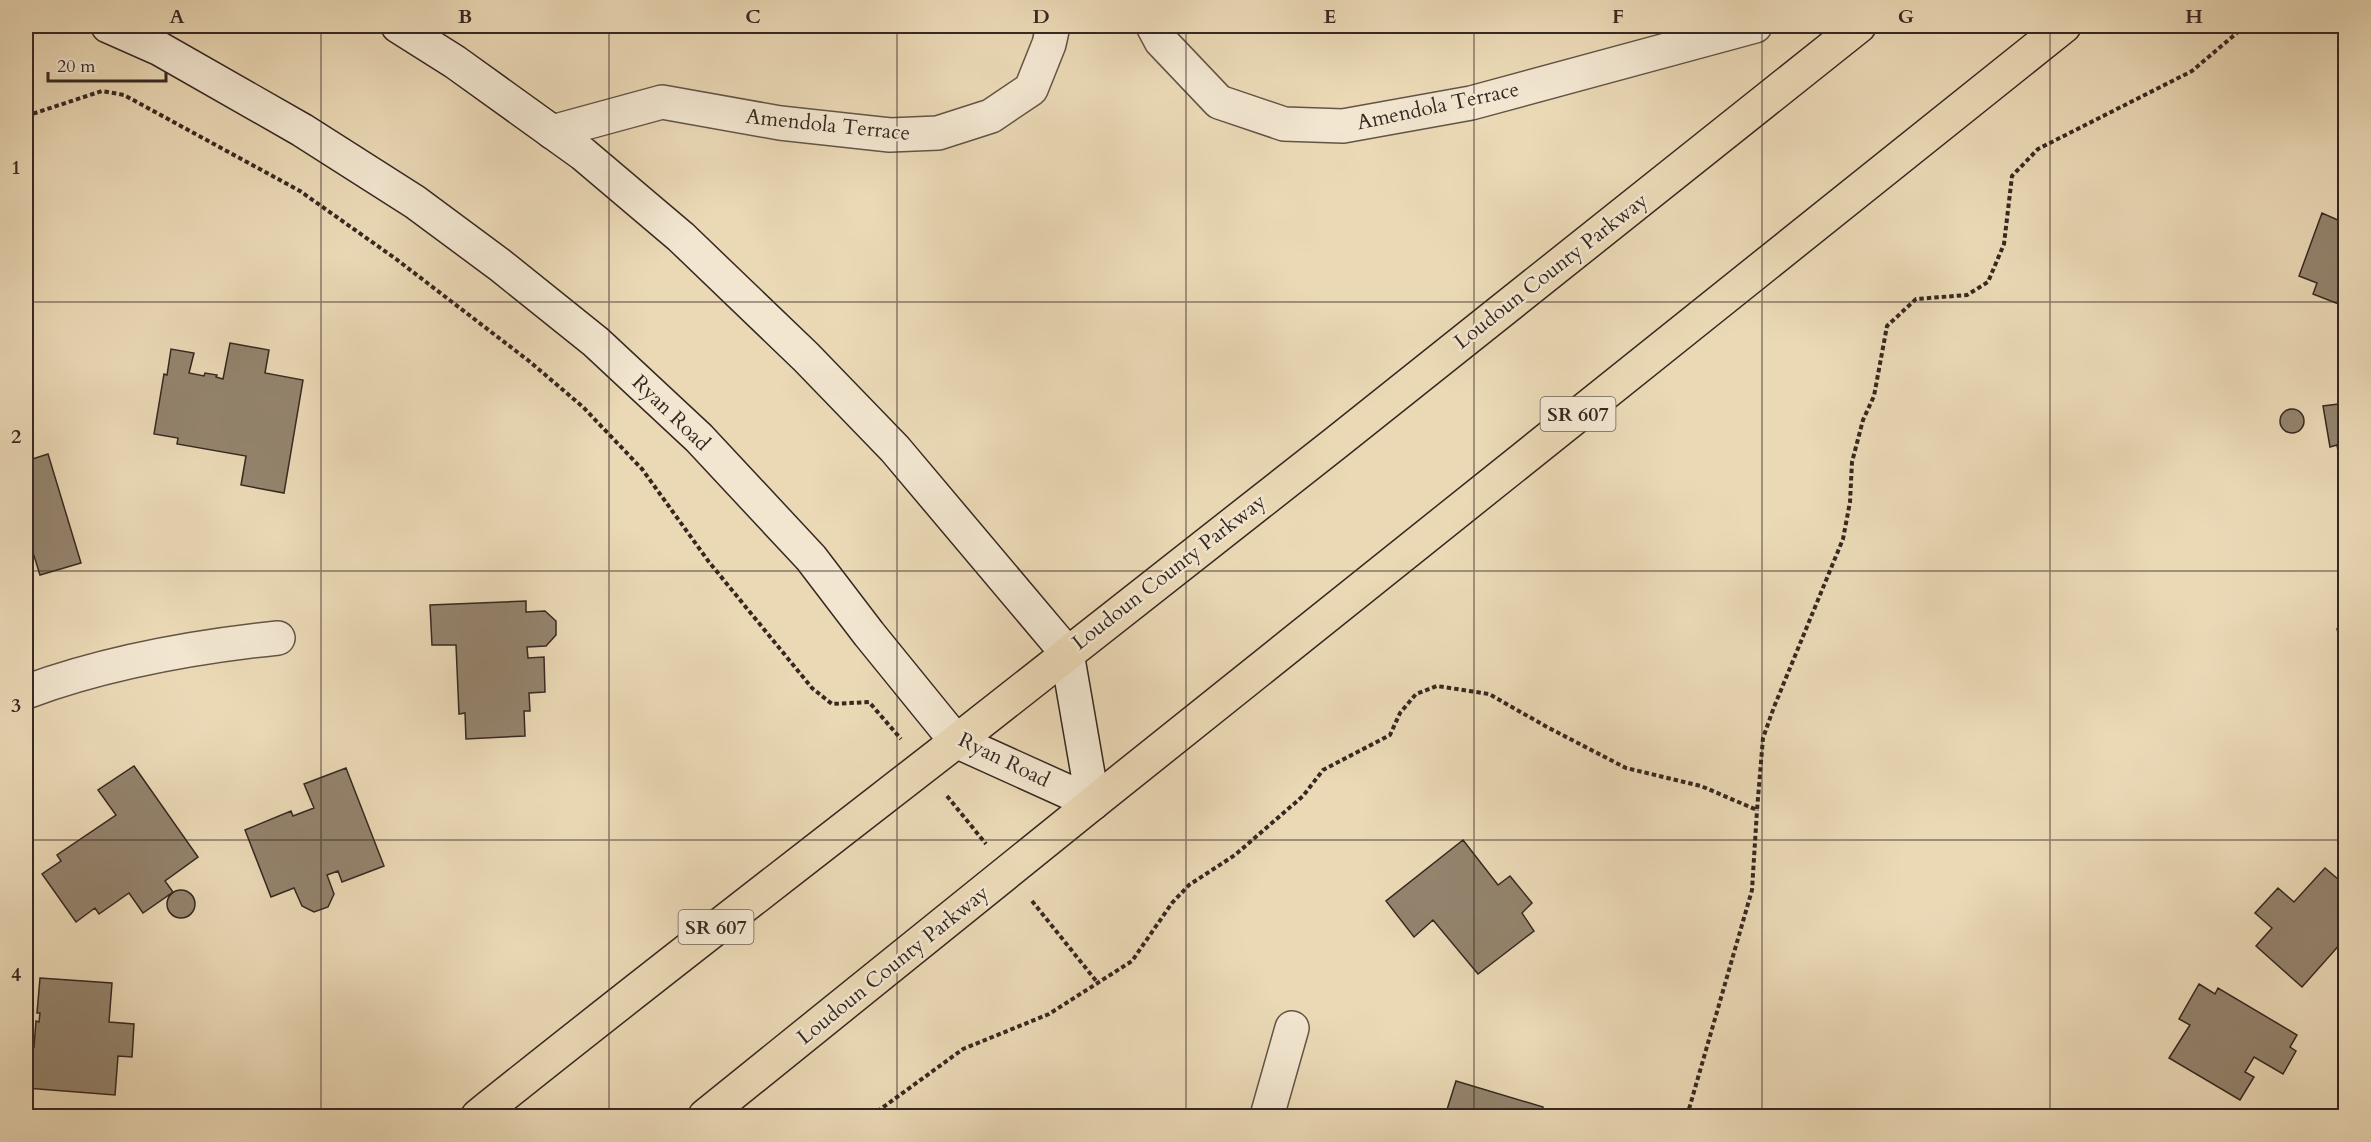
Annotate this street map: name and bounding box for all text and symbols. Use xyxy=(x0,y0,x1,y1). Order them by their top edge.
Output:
text: A xyxy=(169,3,185,30)
text: B xyxy=(458,3,472,30)
text: C xyxy=(745,3,761,30)
text: D xyxy=(1032,3,1050,30)
text: E xyxy=(1324,3,1336,30)
text: F xyxy=(1612,3,1624,30)
text: G xyxy=(1898,3,1914,30)
text: H xyxy=(2185,3,2203,30)
scale bar xyxy=(48,45,166,83)
text: 20 m xyxy=(57,54,96,79)
street label: Amendola Terrace xyxy=(1354,75,1522,137)
street label: Amendola Terrace xyxy=(744,102,912,148)
text: 1 xyxy=(11,154,21,181)
street label: Loudoun County Parkway xyxy=(1448,186,1654,356)
street label: Ryan Road xyxy=(626,368,716,458)
road number: SR 607 xyxy=(1540,397,1616,431)
text: 2 xyxy=(11,423,21,450)
street label: Loudoun County Parkway xyxy=(1066,487,1272,657)
text: 3 xyxy=(11,692,21,719)
street label: Ryan Road xyxy=(953,725,1055,795)
street label: Loudoun County Parkway xyxy=(791,879,995,1051)
road number: SR 607 xyxy=(678,910,754,944)
text: 4 xyxy=(11,961,21,988)

